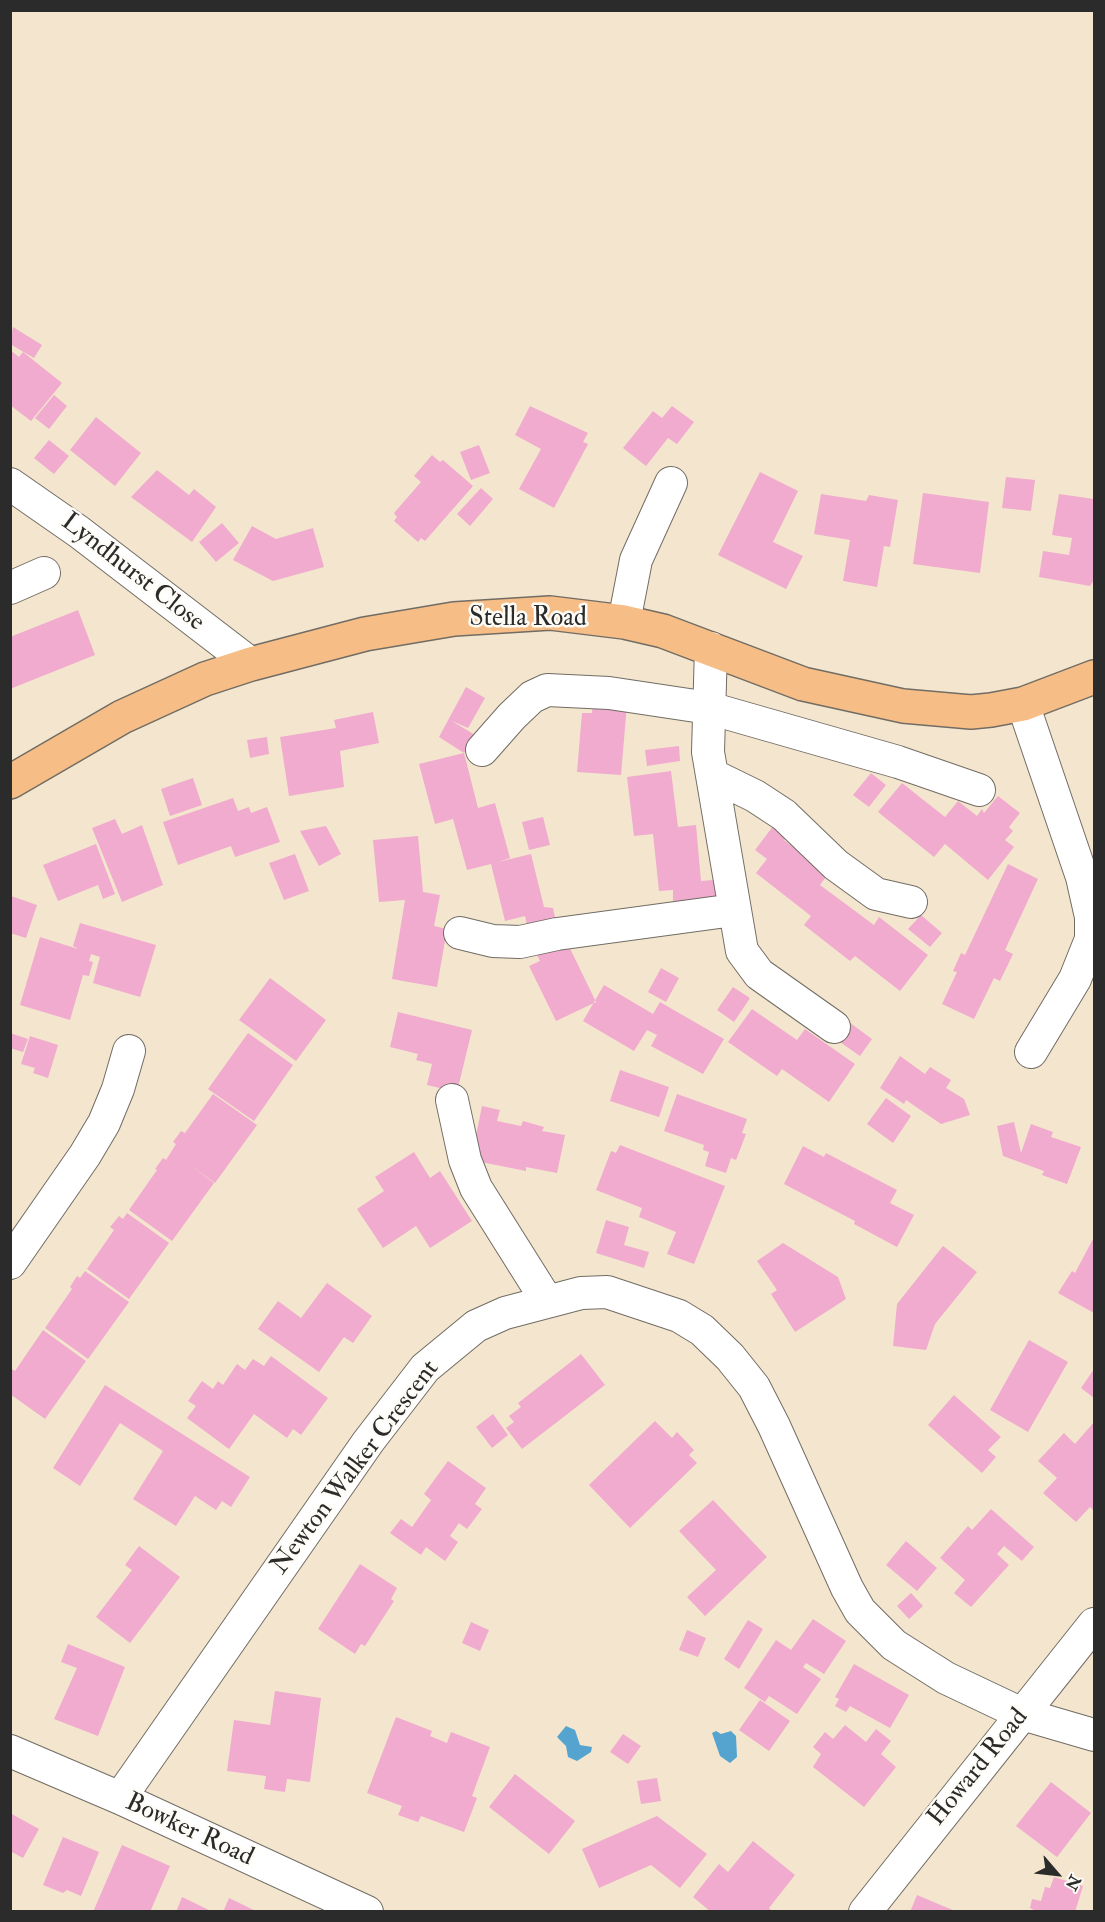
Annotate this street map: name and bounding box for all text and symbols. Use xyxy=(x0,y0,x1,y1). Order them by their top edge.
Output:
street label: Lyndhurst Close xyxy=(54,507,210,639)
street label: Stella Road xyxy=(469,603,587,635)
street label: Newton Walker Crescent xyxy=(265,1355,447,1581)
street label: Howard Road xyxy=(922,1703,1036,1833)
street label: Bowker Road xyxy=(120,1788,258,1874)
north arrow xyxy=(1027,1844,1087,1904)
text: N xyxy=(1061,1871,1085,1893)

